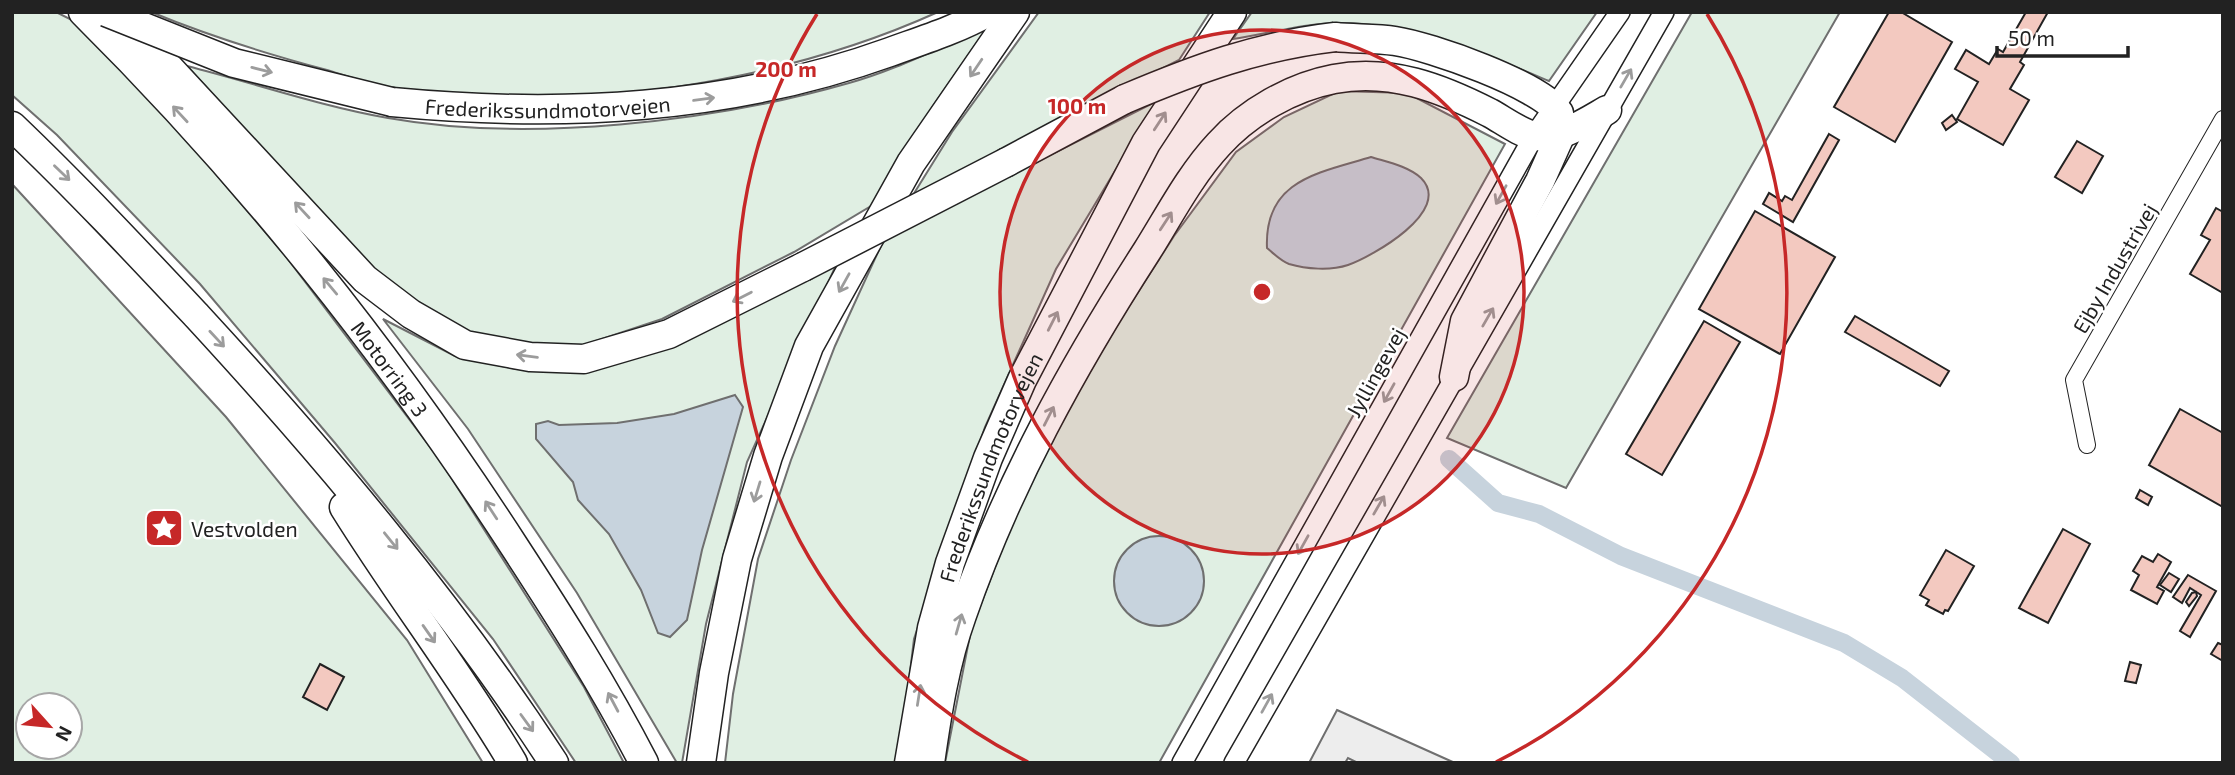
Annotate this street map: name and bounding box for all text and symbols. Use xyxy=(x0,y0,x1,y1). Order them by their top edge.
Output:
scale bar xyxy=(1997,14,2128,58)
text: 50 m xyxy=(2008,25,2055,50)
text: 200 m xyxy=(755,56,817,81)
one-way arrow xyxy=(969,58,983,77)
one-way arrow xyxy=(250,64,273,77)
one-way arrow xyxy=(1619,68,1633,88)
street label: Frederikssundmotorvejen xyxy=(424,90,672,122)
one-way arrow xyxy=(693,92,715,105)
text: 100 m xyxy=(1048,93,1106,118)
one-way arrow xyxy=(172,106,189,123)
one-way arrow xyxy=(1153,112,1167,131)
one-way arrow xyxy=(53,164,70,181)
one-way arrow xyxy=(1494,185,1508,205)
street label: Ejby Industrivej xyxy=(2067,199,2162,338)
one-way arrow xyxy=(294,201,310,219)
one-way arrow xyxy=(1160,211,1174,231)
one-way arrow xyxy=(837,272,851,292)
one-way arrow xyxy=(322,277,337,295)
centre of rings xyxy=(1250,280,1274,304)
one-way arrow xyxy=(732,291,753,305)
one-way arrow xyxy=(1481,308,1495,328)
one-way arrow xyxy=(1046,312,1060,332)
street label: Motorring 3 xyxy=(347,315,434,421)
street label: Jyllingevej xyxy=(1340,323,1411,422)
one-way arrow xyxy=(209,330,226,347)
street label: Frederikssundmotorvejen xyxy=(933,348,1047,585)
one-way arrow xyxy=(516,349,539,362)
one-way arrow xyxy=(1382,383,1396,403)
one-way arrow xyxy=(1042,406,1056,426)
one-way arrow xyxy=(750,481,763,503)
one-way arrow xyxy=(1372,496,1386,516)
one-way arrow xyxy=(484,501,498,520)
place icon: Vestvolden xyxy=(143,507,185,549)
place label: Vestvolden xyxy=(191,516,298,541)
one-way arrow xyxy=(383,531,398,549)
one-way arrow xyxy=(1296,534,1310,555)
one-way arrow xyxy=(954,614,967,636)
one-way arrow xyxy=(422,624,436,643)
one-way arrow xyxy=(912,684,925,707)
north arrow xyxy=(14,691,84,761)
one-way arrow xyxy=(605,692,619,713)
one-way arrow xyxy=(1260,694,1274,714)
one-way arrow xyxy=(520,713,534,732)
text: N xyxy=(51,723,78,745)

